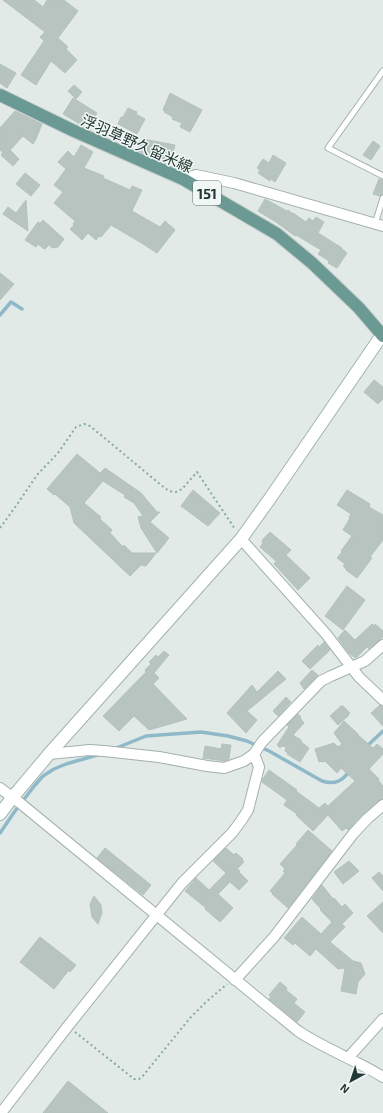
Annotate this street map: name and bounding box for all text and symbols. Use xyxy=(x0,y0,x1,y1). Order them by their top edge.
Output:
street label: 浮羽草野久留米線 xyxy=(79,110,195,176)
road number: 151 xyxy=(193,181,221,205)
north arrow xyxy=(331,1061,371,1101)
text: N xyxy=(337,1081,351,1097)

